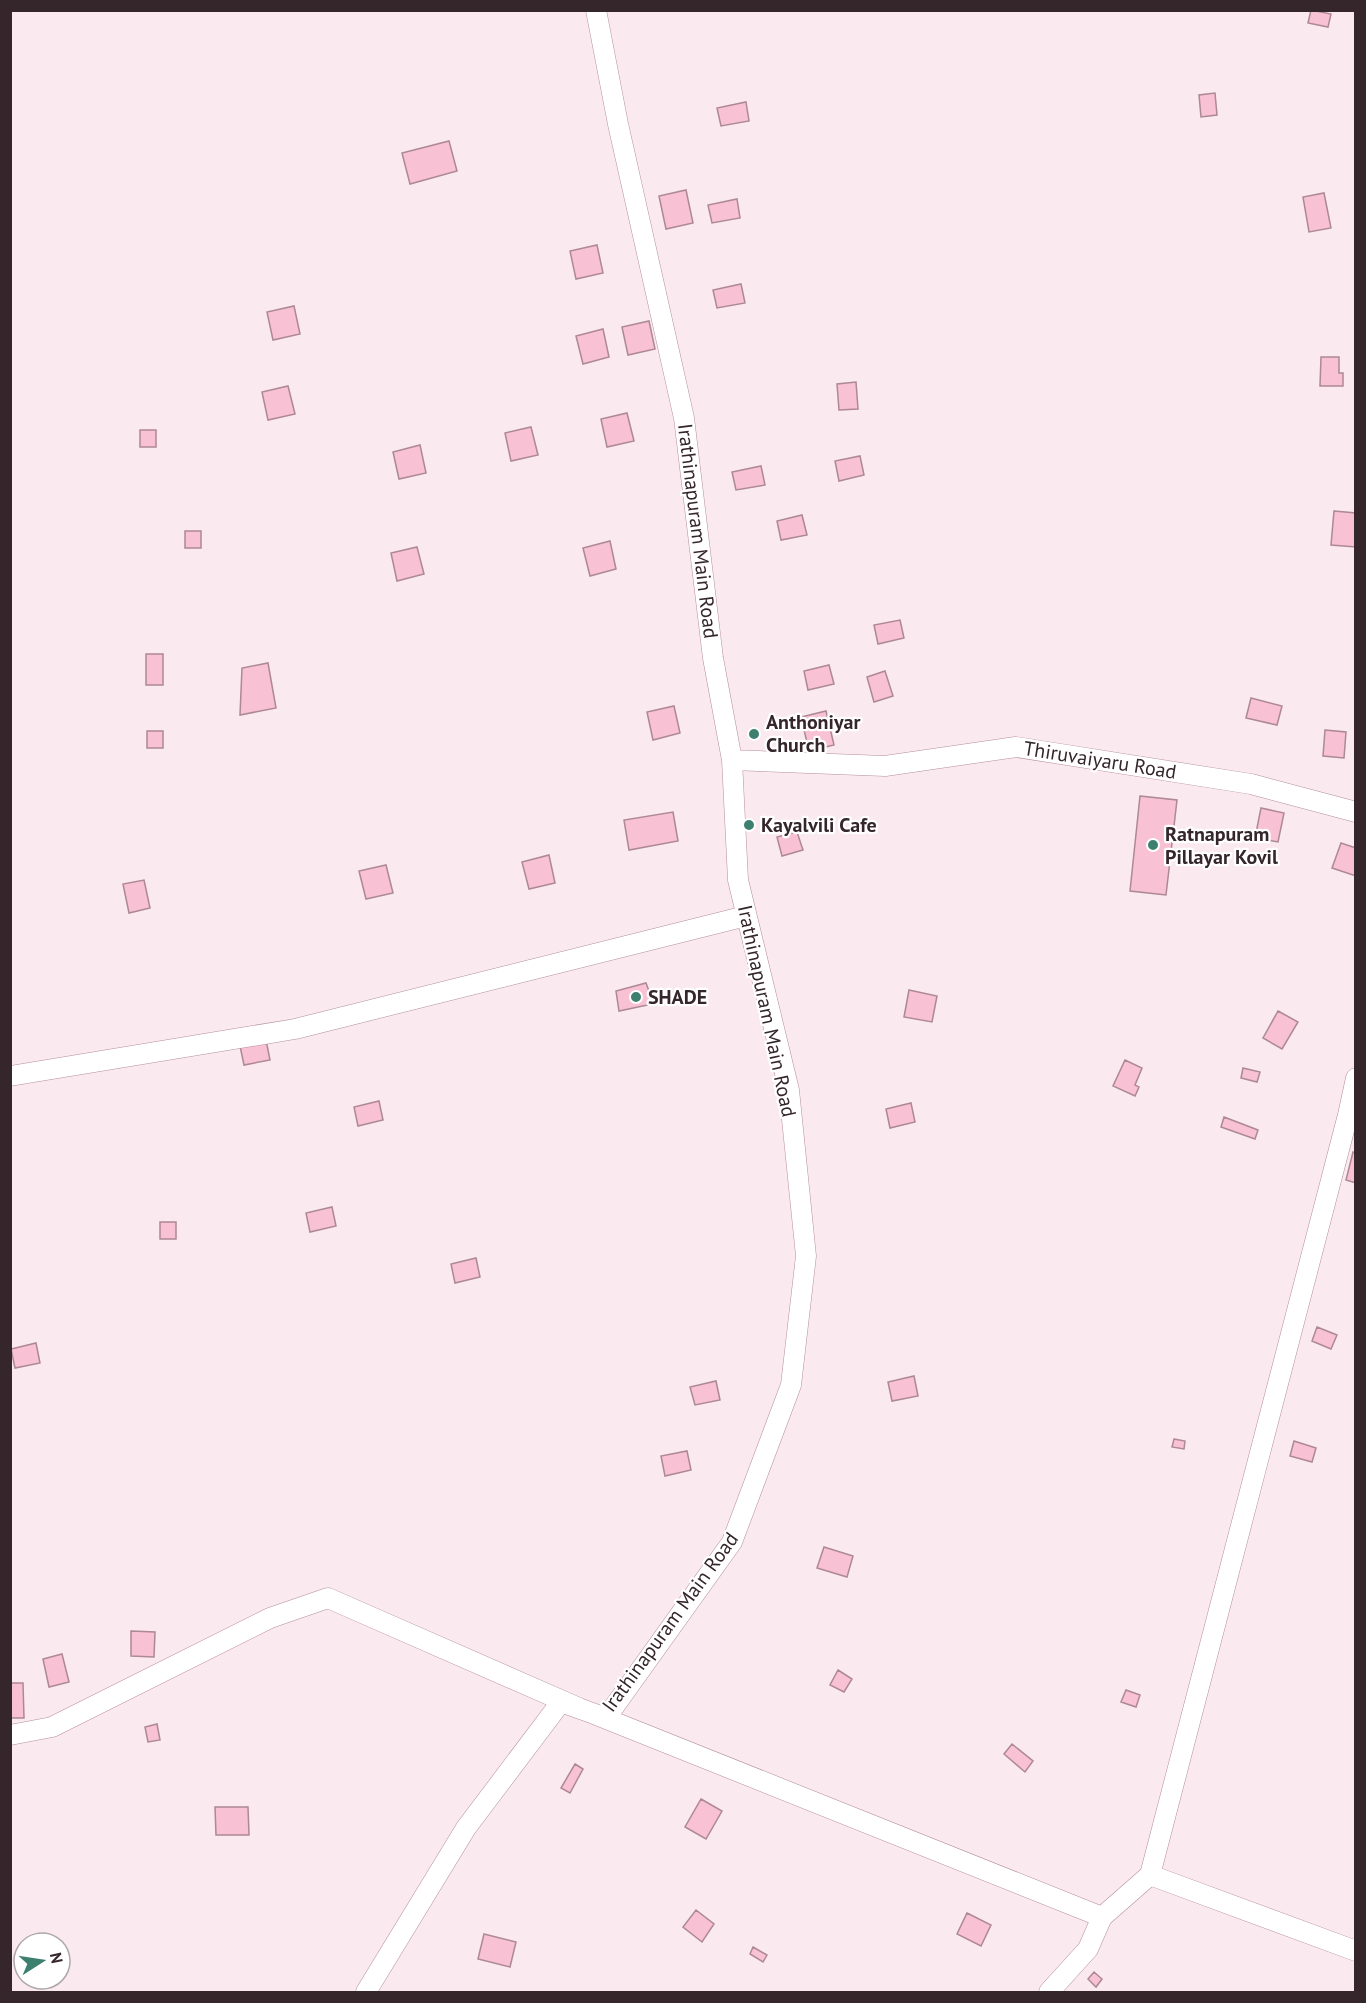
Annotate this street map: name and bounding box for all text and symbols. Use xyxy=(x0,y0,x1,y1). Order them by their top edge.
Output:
street label: Irathinapuram Main Road xyxy=(672,422,724,640)
place label: Anthoniyar Church xyxy=(766,709,860,758)
marker: Anthoniyar Church xyxy=(747,727,761,741)
street label: Thiruvaiyaru Road xyxy=(1022,735,1178,785)
place label: Kayalvili Cafe xyxy=(761,812,877,838)
marker: Kayalvili Cafe xyxy=(742,818,756,832)
place label: Ratnapuram Pillayar Kovil xyxy=(1165,821,1278,870)
marker: Ratnapuram Pillayar Kovil xyxy=(1146,838,1160,852)
street label: Irathinapuram Main Road xyxy=(732,903,802,1119)
place label: SHADE xyxy=(648,984,707,1010)
marker: SHADE xyxy=(629,990,643,1004)
street label: Irathinapuram Main Road xyxy=(596,1527,744,1717)
north arrow xyxy=(12,1931,72,1991)
text: N xyxy=(46,1951,68,1965)

